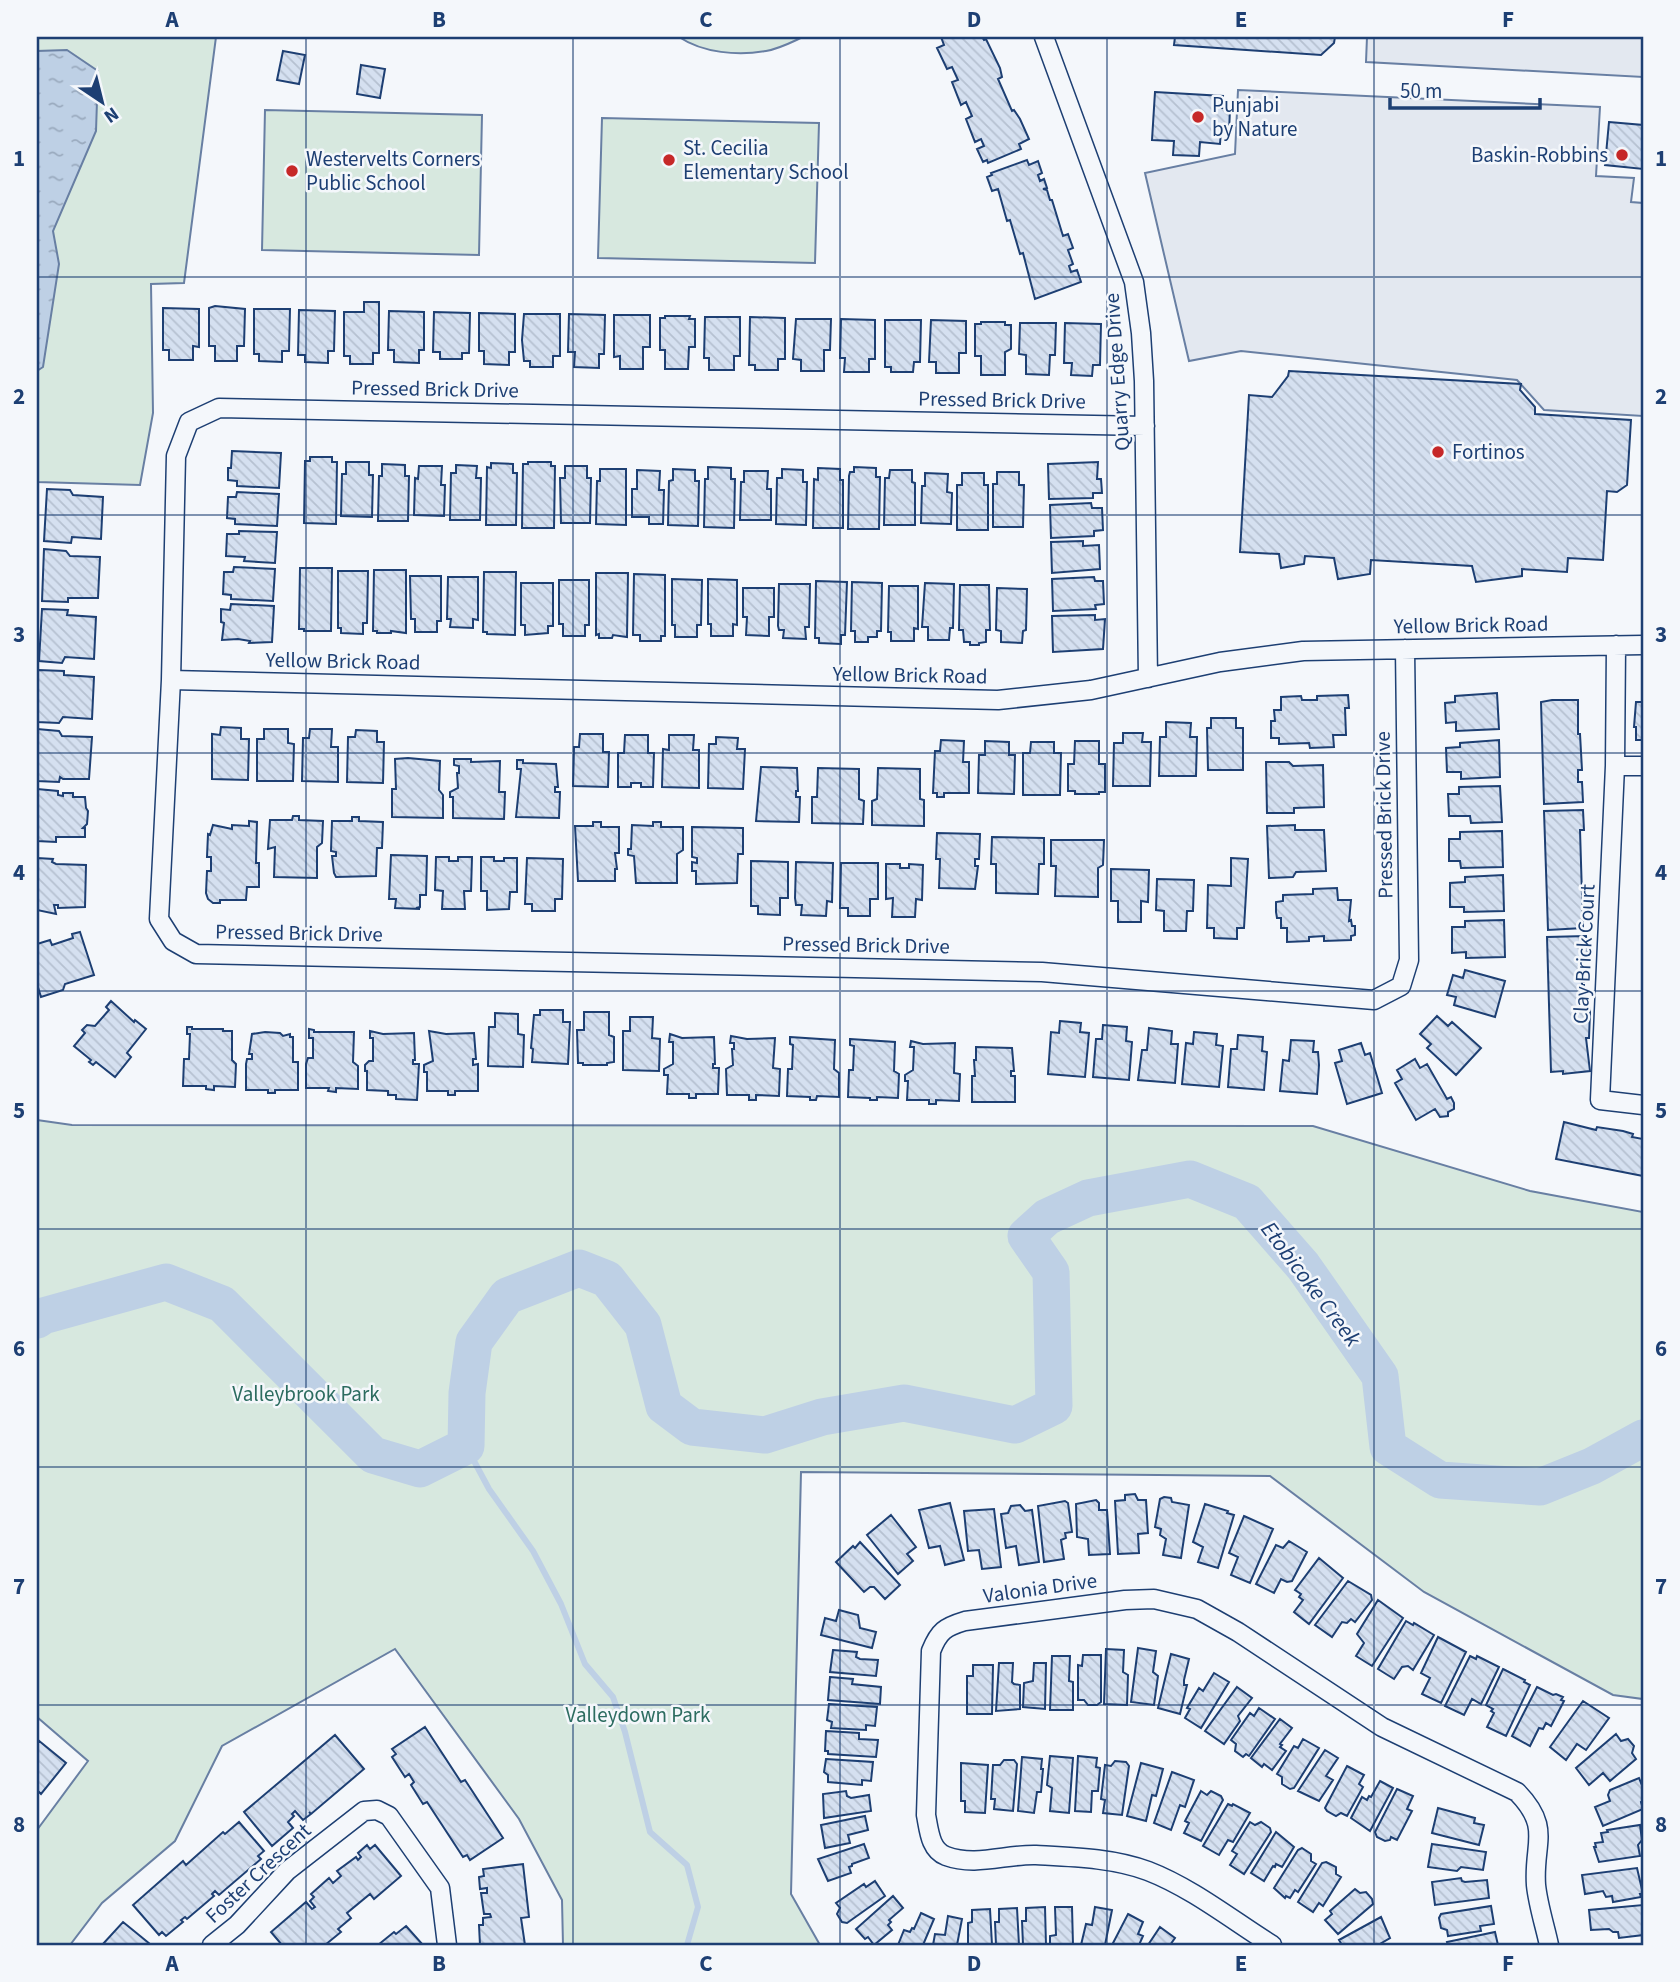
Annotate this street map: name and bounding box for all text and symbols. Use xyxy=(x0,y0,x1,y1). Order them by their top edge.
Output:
text: A xyxy=(164,3,179,36)
text: B xyxy=(432,3,446,36)
text: C xyxy=(699,3,713,36)
text: D xyxy=(967,3,981,36)
text: E xyxy=(1235,3,1247,36)
text: F xyxy=(1502,3,1514,36)
north arrow xyxy=(66,66,136,136)
scale bar xyxy=(1390,66,1540,110)
text: 50 m xyxy=(1400,76,1442,106)
place label: Punjabi by Nature xyxy=(1212,90,1297,144)
text: N xyxy=(98,100,124,129)
marker: Punjabi by Nature xyxy=(1190,109,1206,125)
place label: St. Cecilia Elementary School xyxy=(683,133,849,187)
place label: Baskin-Robbins xyxy=(1471,140,1608,170)
text: 1 xyxy=(13,142,25,175)
text: 1 xyxy=(1655,142,1667,175)
place label: Westervelts Corners Public School xyxy=(306,144,481,198)
marker: Baskin-Robbins xyxy=(1614,147,1630,163)
marker: St. Cecilia Elementary School xyxy=(661,152,677,168)
marker: Westervelts Corners Public School xyxy=(284,163,300,179)
street label: Quarry Edge Drive xyxy=(1097,292,1137,452)
street label: Pressed Brick Drive xyxy=(351,373,519,405)
text: 2 xyxy=(13,380,25,413)
text: 2 xyxy=(1655,380,1667,413)
street label: Pressed Brick Drive xyxy=(918,384,1086,416)
place label: Fortinos xyxy=(1452,437,1525,467)
marker: Fortinos xyxy=(1430,444,1446,460)
street label: Yellow Brick Road xyxy=(1392,609,1549,641)
text: 3 xyxy=(13,618,25,651)
text: 3 xyxy=(1655,618,1667,651)
street label: Yellow Brick Road xyxy=(264,645,421,677)
street label: Yellow Brick Road xyxy=(831,659,988,691)
street label: Pressed Brick Drive xyxy=(1368,731,1400,899)
text: 4 xyxy=(13,856,25,889)
text: 4 xyxy=(1655,856,1667,889)
street label: Clay Brick Court xyxy=(1565,883,1603,1025)
street label: Pressed Brick Drive xyxy=(215,917,383,949)
street label: Pressed Brick Drive xyxy=(782,929,950,961)
text: 5 xyxy=(13,1094,25,1127)
text: 5 xyxy=(1655,1094,1667,1127)
water label: Etobicoke Creek xyxy=(1253,1214,1370,1354)
text: 6 xyxy=(13,1332,25,1365)
text: 6 xyxy=(1655,1332,1667,1365)
park label: Valleybrook Park xyxy=(232,1379,380,1409)
street label: Valonia Drive xyxy=(981,1565,1099,1611)
text: 7 xyxy=(13,1570,25,1603)
text: 7 xyxy=(1655,1570,1667,1603)
park label: Valleydown Park xyxy=(566,1700,711,1730)
text: 8 xyxy=(13,1808,25,1841)
text: 8 xyxy=(1655,1808,1667,1841)
street label: Foster Crescent xyxy=(198,1816,318,1930)
text: A xyxy=(164,1947,179,1980)
text: B xyxy=(432,1947,446,1980)
text: C xyxy=(699,1947,713,1980)
text: D xyxy=(967,1947,981,1980)
text: E xyxy=(1235,1947,1247,1980)
text: F xyxy=(1502,1947,1514,1980)

